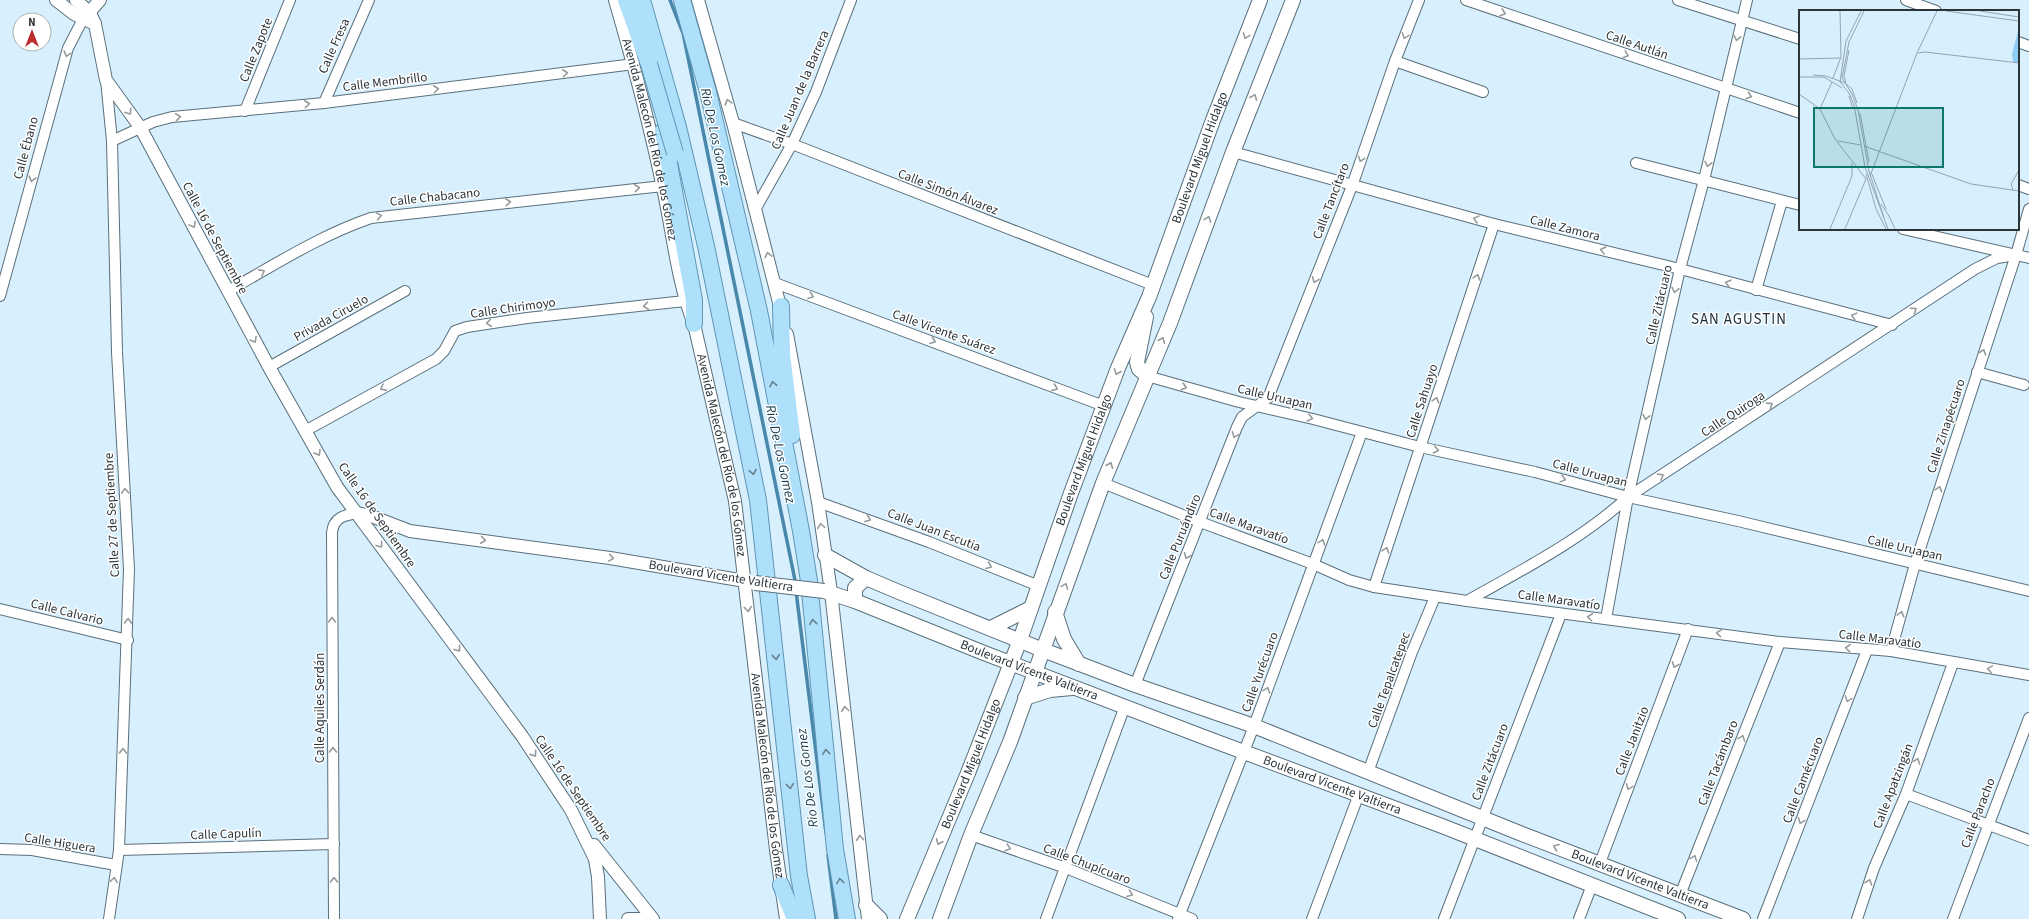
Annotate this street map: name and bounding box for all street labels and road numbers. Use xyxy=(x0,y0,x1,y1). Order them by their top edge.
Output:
street label: Calle Zapote xyxy=(235,15,277,85)
street label: Calle Fresa xyxy=(314,16,354,76)
street label: Calle Autlán xyxy=(1603,26,1671,64)
street label: Calle Juan de la Barrera xyxy=(767,27,833,153)
street label: Avenida Malecón del Río de los Gómez xyxy=(617,37,682,242)
street label: Calle Membrillo xyxy=(342,68,428,96)
street label: Boulevard Miguel Hidalgo xyxy=(1167,89,1232,226)
street label: Calle Ébano xyxy=(9,115,43,181)
street label: Calle Tancítaro xyxy=(1308,160,1354,242)
street label: Calle Simón Álvarez xyxy=(895,165,1001,220)
street label: Calle 16 de Septiembre xyxy=(178,179,252,297)
street label: Calle Chabacano xyxy=(389,183,481,211)
street label: Calle Zamora xyxy=(1528,211,1602,245)
street label: Calle Zitácuaro xyxy=(1641,263,1677,347)
street label: Privada Ciruelo xyxy=(290,290,372,346)
street label: Calle Chirimoyo xyxy=(469,293,557,323)
street label: Calle Vicente Suárez xyxy=(890,305,999,359)
street label: Avenida Malecón del Río de los Gómez xyxy=(692,352,751,558)
street label: Calle Sahuayo xyxy=(1402,362,1442,440)
street label: Calle Zinapécuaro xyxy=(1922,377,1970,475)
street label: Calle Uruapan xyxy=(1236,380,1314,414)
street label: Calle Quiroga xyxy=(1698,387,1768,441)
street label: Boulevard Miguel Hidalgo xyxy=(1051,392,1116,528)
street label: Calle 27 de Septiembre xyxy=(100,452,124,578)
street label: Calle Uruapan xyxy=(1551,454,1629,492)
street label: Calle 16 de Septiembre xyxy=(334,459,420,571)
street label: Calle Puruándiro xyxy=(1155,491,1205,583)
street label: Calle Maravatío xyxy=(1207,503,1291,549)
street label: Calle Juan Escutia xyxy=(885,504,983,556)
street label: Calle Uruapan xyxy=(1866,531,1944,565)
street label: Boulevard Vicente Valtierra xyxy=(647,556,795,596)
street label: Calle Maravatío xyxy=(1517,585,1601,615)
street label: Calle Calvario xyxy=(29,594,105,630)
street label: Calle Maravatío xyxy=(1838,625,1922,653)
street label: Calle Yurécuaro xyxy=(1237,629,1283,715)
street label: Calle Tepalcatepec xyxy=(1363,629,1415,731)
street label: Boulevard Vicente Valtierra xyxy=(958,635,1101,705)
street label: Calle Aquiles Serdán xyxy=(311,653,329,763)
street label: Avenida Malecón del Río de los Gómez xyxy=(746,672,789,880)
street label: Boulevard Miguel Hidalgo xyxy=(937,696,1005,832)
street label: Calle Janitzio xyxy=(1611,704,1653,778)
street label: Calle Tacámbaro xyxy=(1693,718,1743,808)
street label: Calle Zitácuaro xyxy=(1467,721,1513,803)
street label: Calle 16 de Septiembre xyxy=(531,731,615,845)
street label: Calle Camécuaro xyxy=(1778,734,1828,826)
street label: Calle Apatzingán xyxy=(1868,741,1918,831)
street label: Boulevard Vicente Valtierra xyxy=(1260,751,1404,819)
street label: Calle Paracho xyxy=(1956,775,2000,851)
street label: Calle Capulín xyxy=(190,824,262,844)
street label: Calle Higuera xyxy=(23,828,97,858)
street label: Calle Chupícuaro xyxy=(1041,839,1133,889)
street label: Boulevard Vicente Valtierra xyxy=(1569,845,1712,914)

